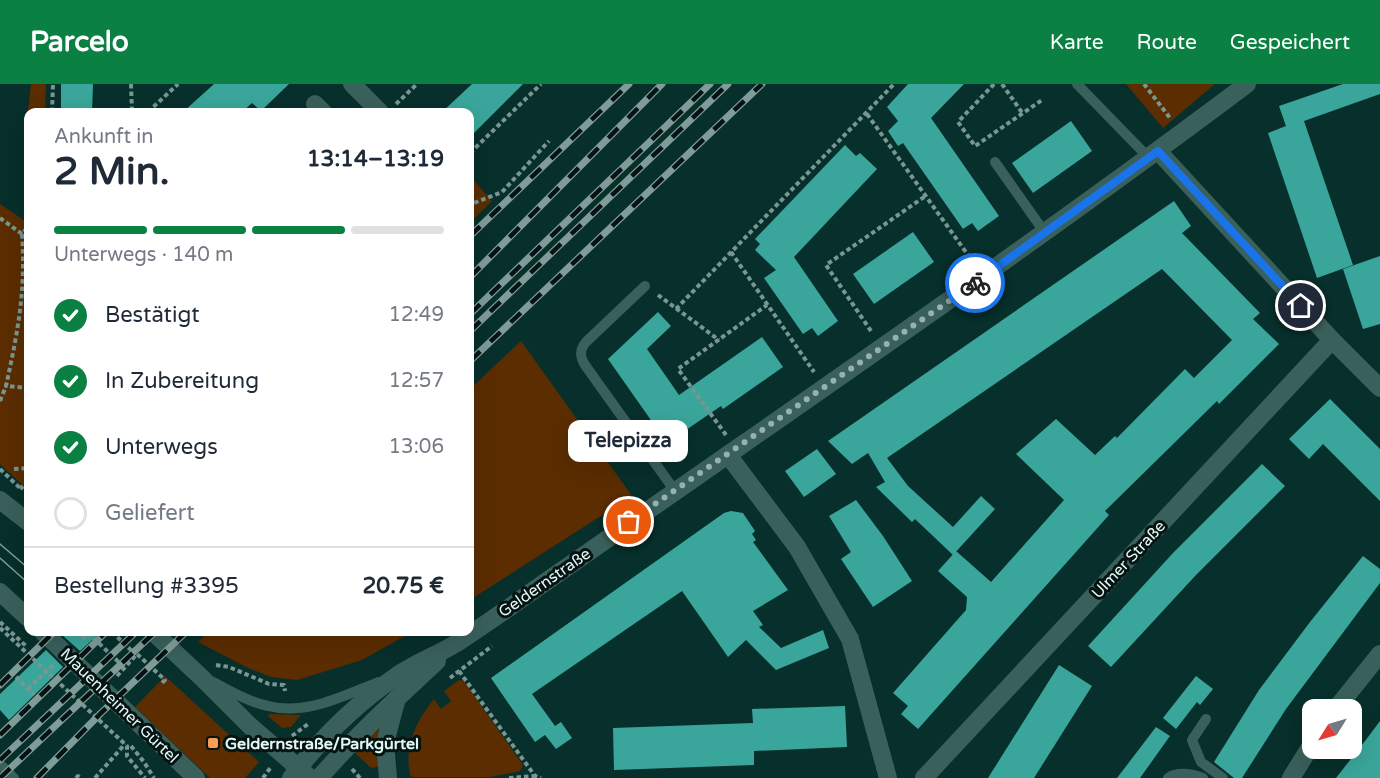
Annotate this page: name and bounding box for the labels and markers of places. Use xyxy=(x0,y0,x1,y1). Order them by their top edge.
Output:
pin xyxy=(1275,280,1326,331)
callout: Telepizza xyxy=(569,420,689,462)
pin xyxy=(603,496,654,547)
place label: Geldernstraße/Parkgürtel xyxy=(225,734,419,754)
marker: Geldernstraße/Parkgürtel xyxy=(206,736,220,750)

